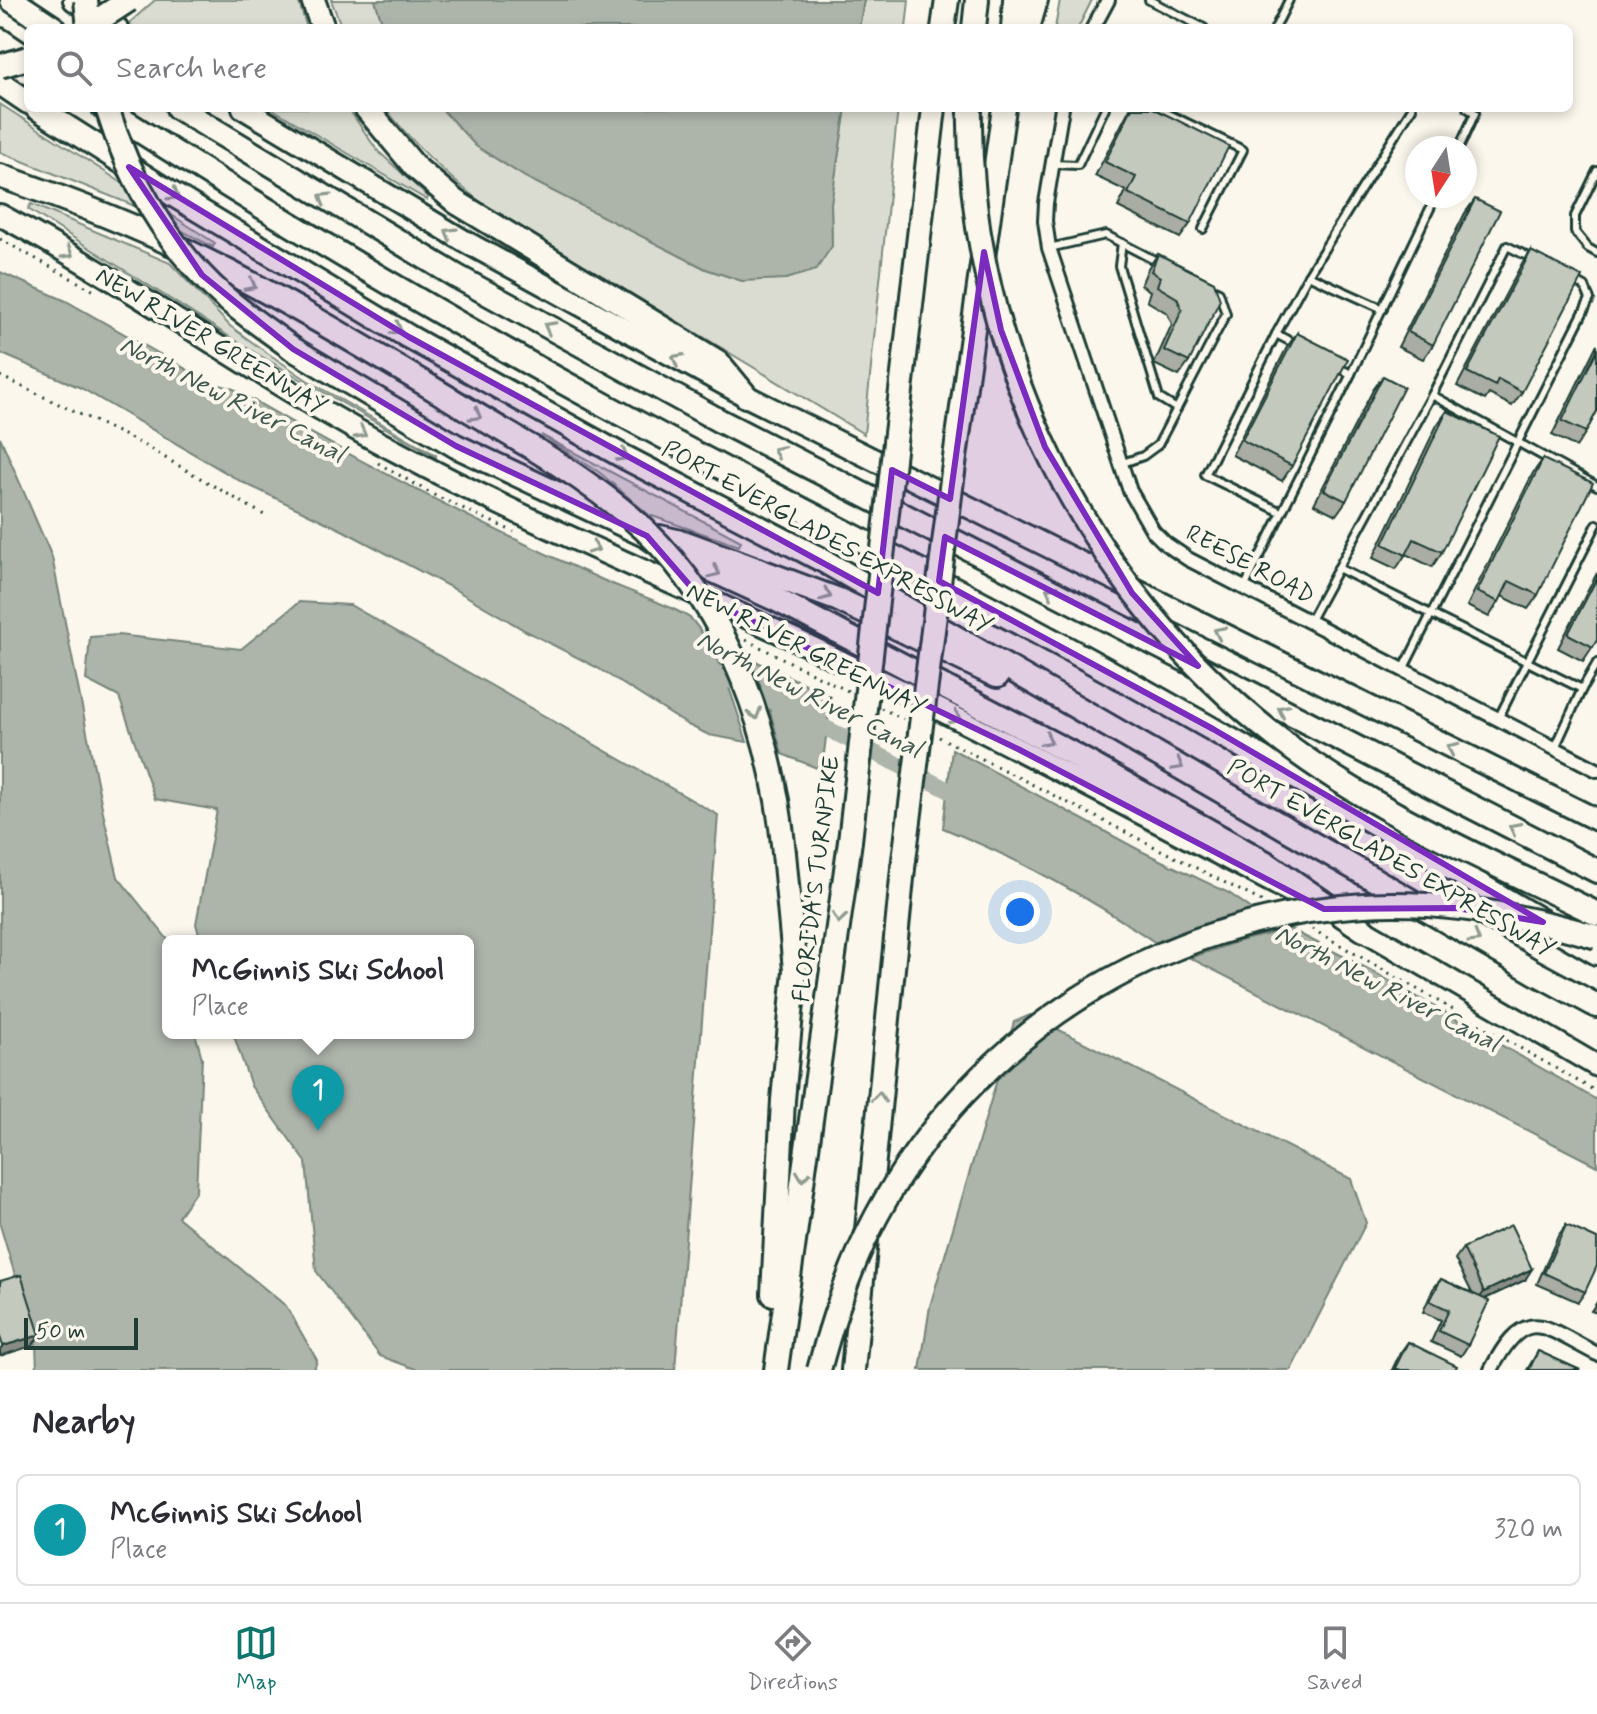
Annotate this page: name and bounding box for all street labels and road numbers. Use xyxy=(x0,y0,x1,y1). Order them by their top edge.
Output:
street label: NEW RIVER GREENWAY xyxy=(90,261,332,423)
street label: PORT EVERGLADES EXPRESSWAY xyxy=(656,434,998,642)
street label: REESE ROAD xyxy=(1180,518,1320,612)
street label: NEW RIVER GREENWAY xyxy=(681,576,931,724)
street label: PORT EVERGLADES EXPRESSWAY xyxy=(1222,752,1560,966)
street label: FLORIDA'S TURNPIKE xyxy=(786,754,848,1004)

